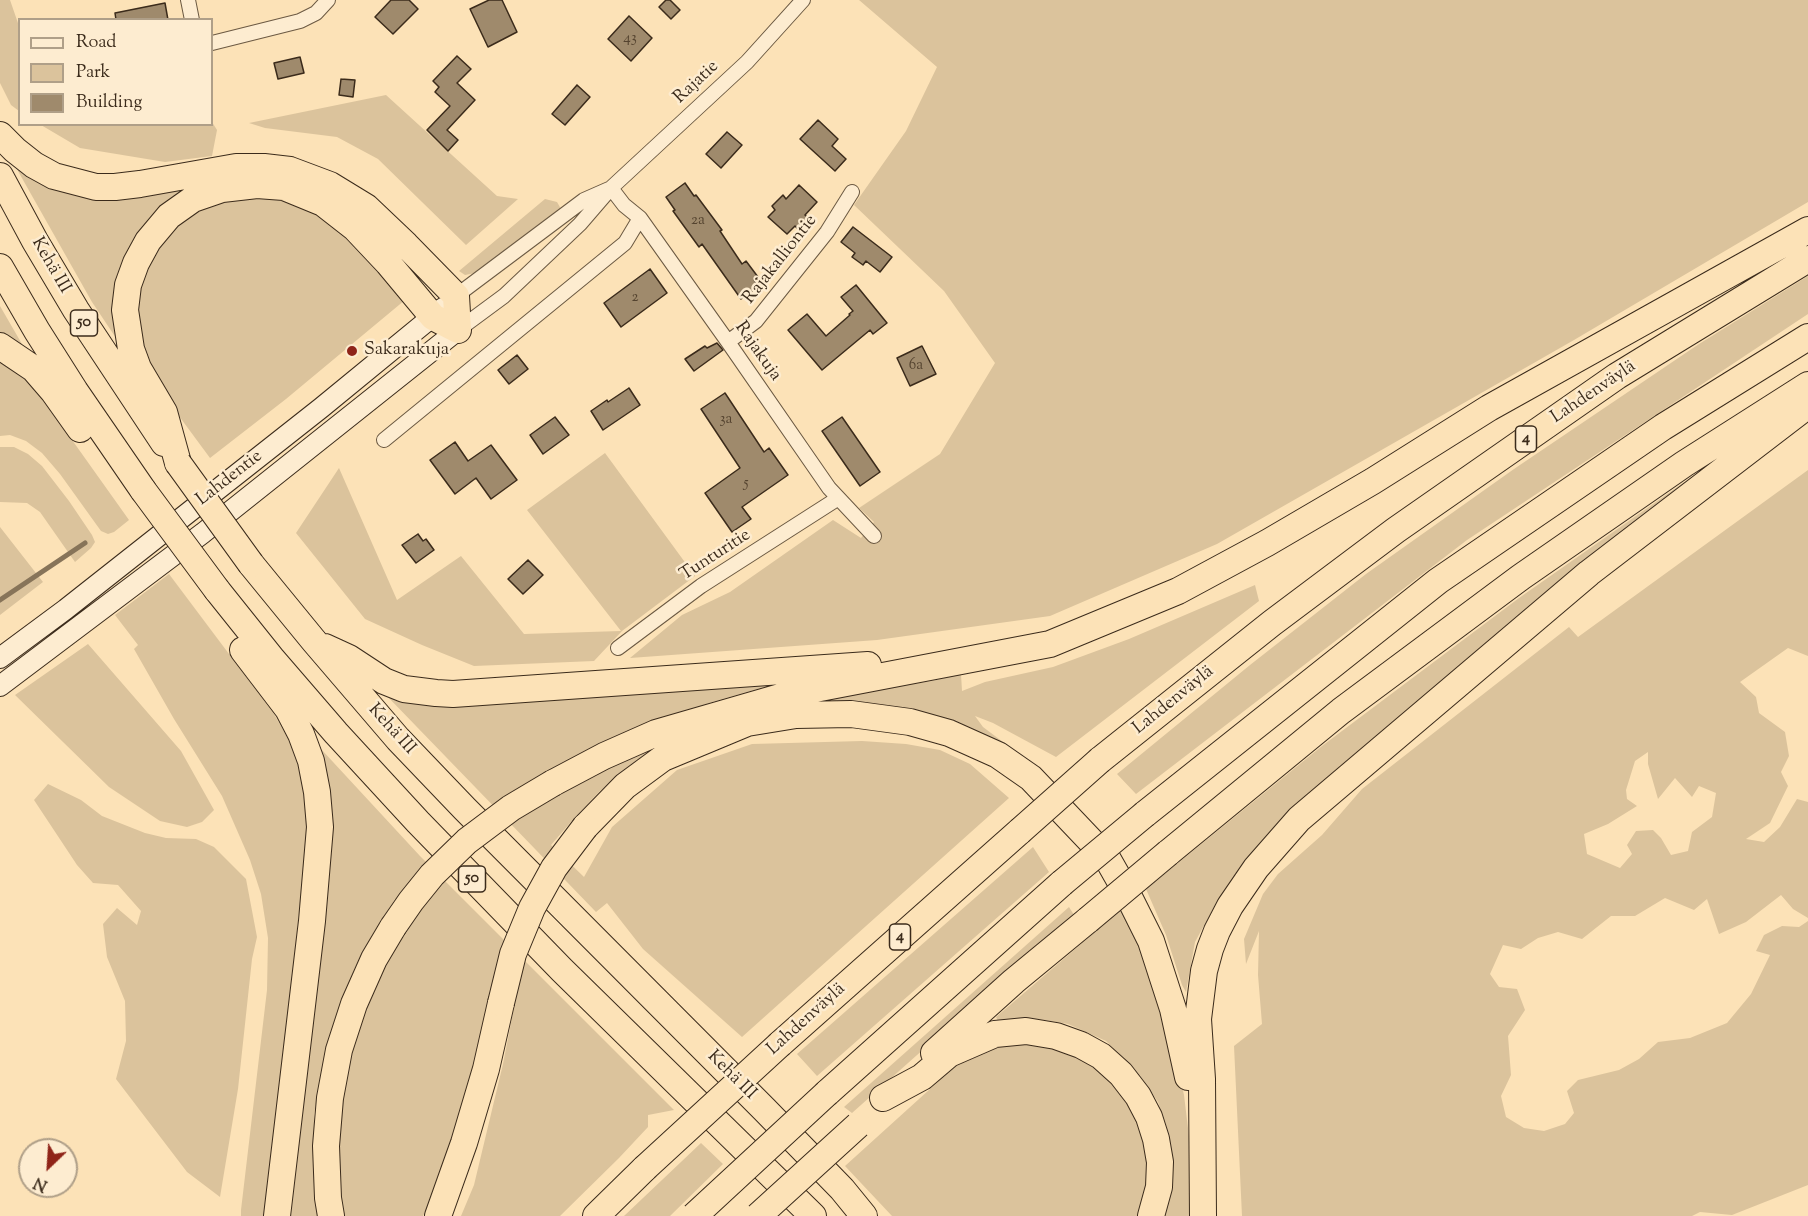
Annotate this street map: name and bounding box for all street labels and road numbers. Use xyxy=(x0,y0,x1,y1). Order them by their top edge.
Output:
street label: Rajatie xyxy=(670,57,724,109)
street label: Rajakalliontie xyxy=(739,211,823,309)
street label: Kehä III xyxy=(25,234,75,298)
road number: 50 xyxy=(70,310,98,336)
street label: Rajakuja xyxy=(729,318,785,386)
street label: Lahdenväylä xyxy=(1547,357,1641,429)
road number: 4 xyxy=(1516,426,1537,452)
street label: Lahdentie xyxy=(193,446,267,512)
street label: Tunturitie xyxy=(677,525,755,587)
street label: Lahdenväylä xyxy=(1129,662,1219,740)
street label: Kehä III xyxy=(363,700,419,760)
road number: 50 xyxy=(458,866,486,892)
road number: 4 xyxy=(890,924,910,950)
street label: Lahdenväylä xyxy=(763,979,851,1061)
street label: Kehä III xyxy=(702,1047,760,1105)

